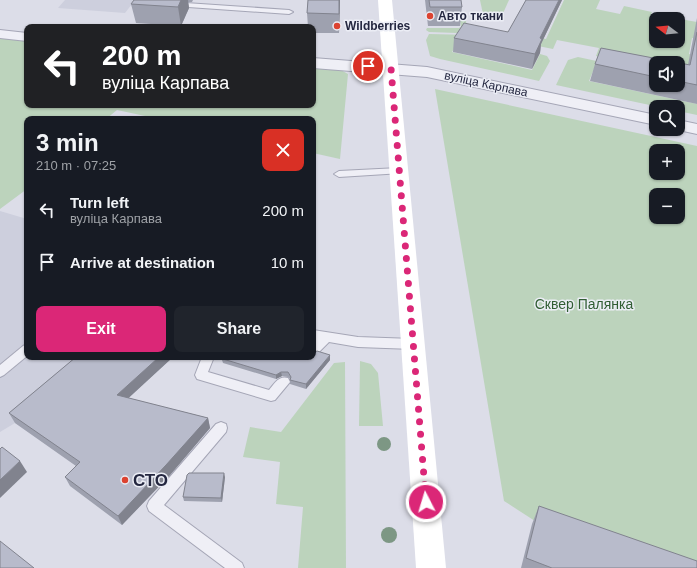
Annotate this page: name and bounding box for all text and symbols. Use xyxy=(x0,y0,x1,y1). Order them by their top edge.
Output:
place label: Авто ткани xyxy=(438,9,503,23)
marker: Авто ткани xyxy=(425,11,435,21)
north arrow xyxy=(649,12,685,48)
map controls xyxy=(649,12,685,224)
place label: Wildberries xyxy=(345,19,411,33)
marker: Wildberries xyxy=(332,21,342,31)
icon: left xyxy=(36,40,88,92)
text: 200 m xyxy=(102,40,181,71)
pin xyxy=(351,49,385,83)
icon: arrive xyxy=(357,55,379,77)
button: sound xyxy=(649,56,685,92)
street label: вуліца Карпава xyxy=(443,68,529,100)
text: вуліца Карпава xyxy=(102,73,229,93)
button: search xyxy=(649,100,685,136)
text: 3 min xyxy=(36,129,99,156)
button: close xyxy=(262,129,304,171)
button: + xyxy=(649,144,685,180)
text: 210 m · 07:25 xyxy=(36,158,116,173)
button: − xyxy=(649,188,685,224)
text: Turn left xyxy=(70,194,129,211)
icon: left xyxy=(36,199,58,221)
text: 200 m xyxy=(262,202,304,219)
text: вуліца Карпава xyxy=(70,211,162,226)
icon: arrive xyxy=(36,251,58,273)
text: Arrive at destination xyxy=(70,254,215,271)
text: 10 m xyxy=(271,254,304,271)
park label: Сквер Палянка xyxy=(535,296,633,312)
button: Exit xyxy=(36,306,166,352)
button: Share xyxy=(174,306,304,352)
place label: СТО xyxy=(133,471,168,490)
marker: СТО xyxy=(120,475,130,485)
position arrow xyxy=(405,481,447,523)

